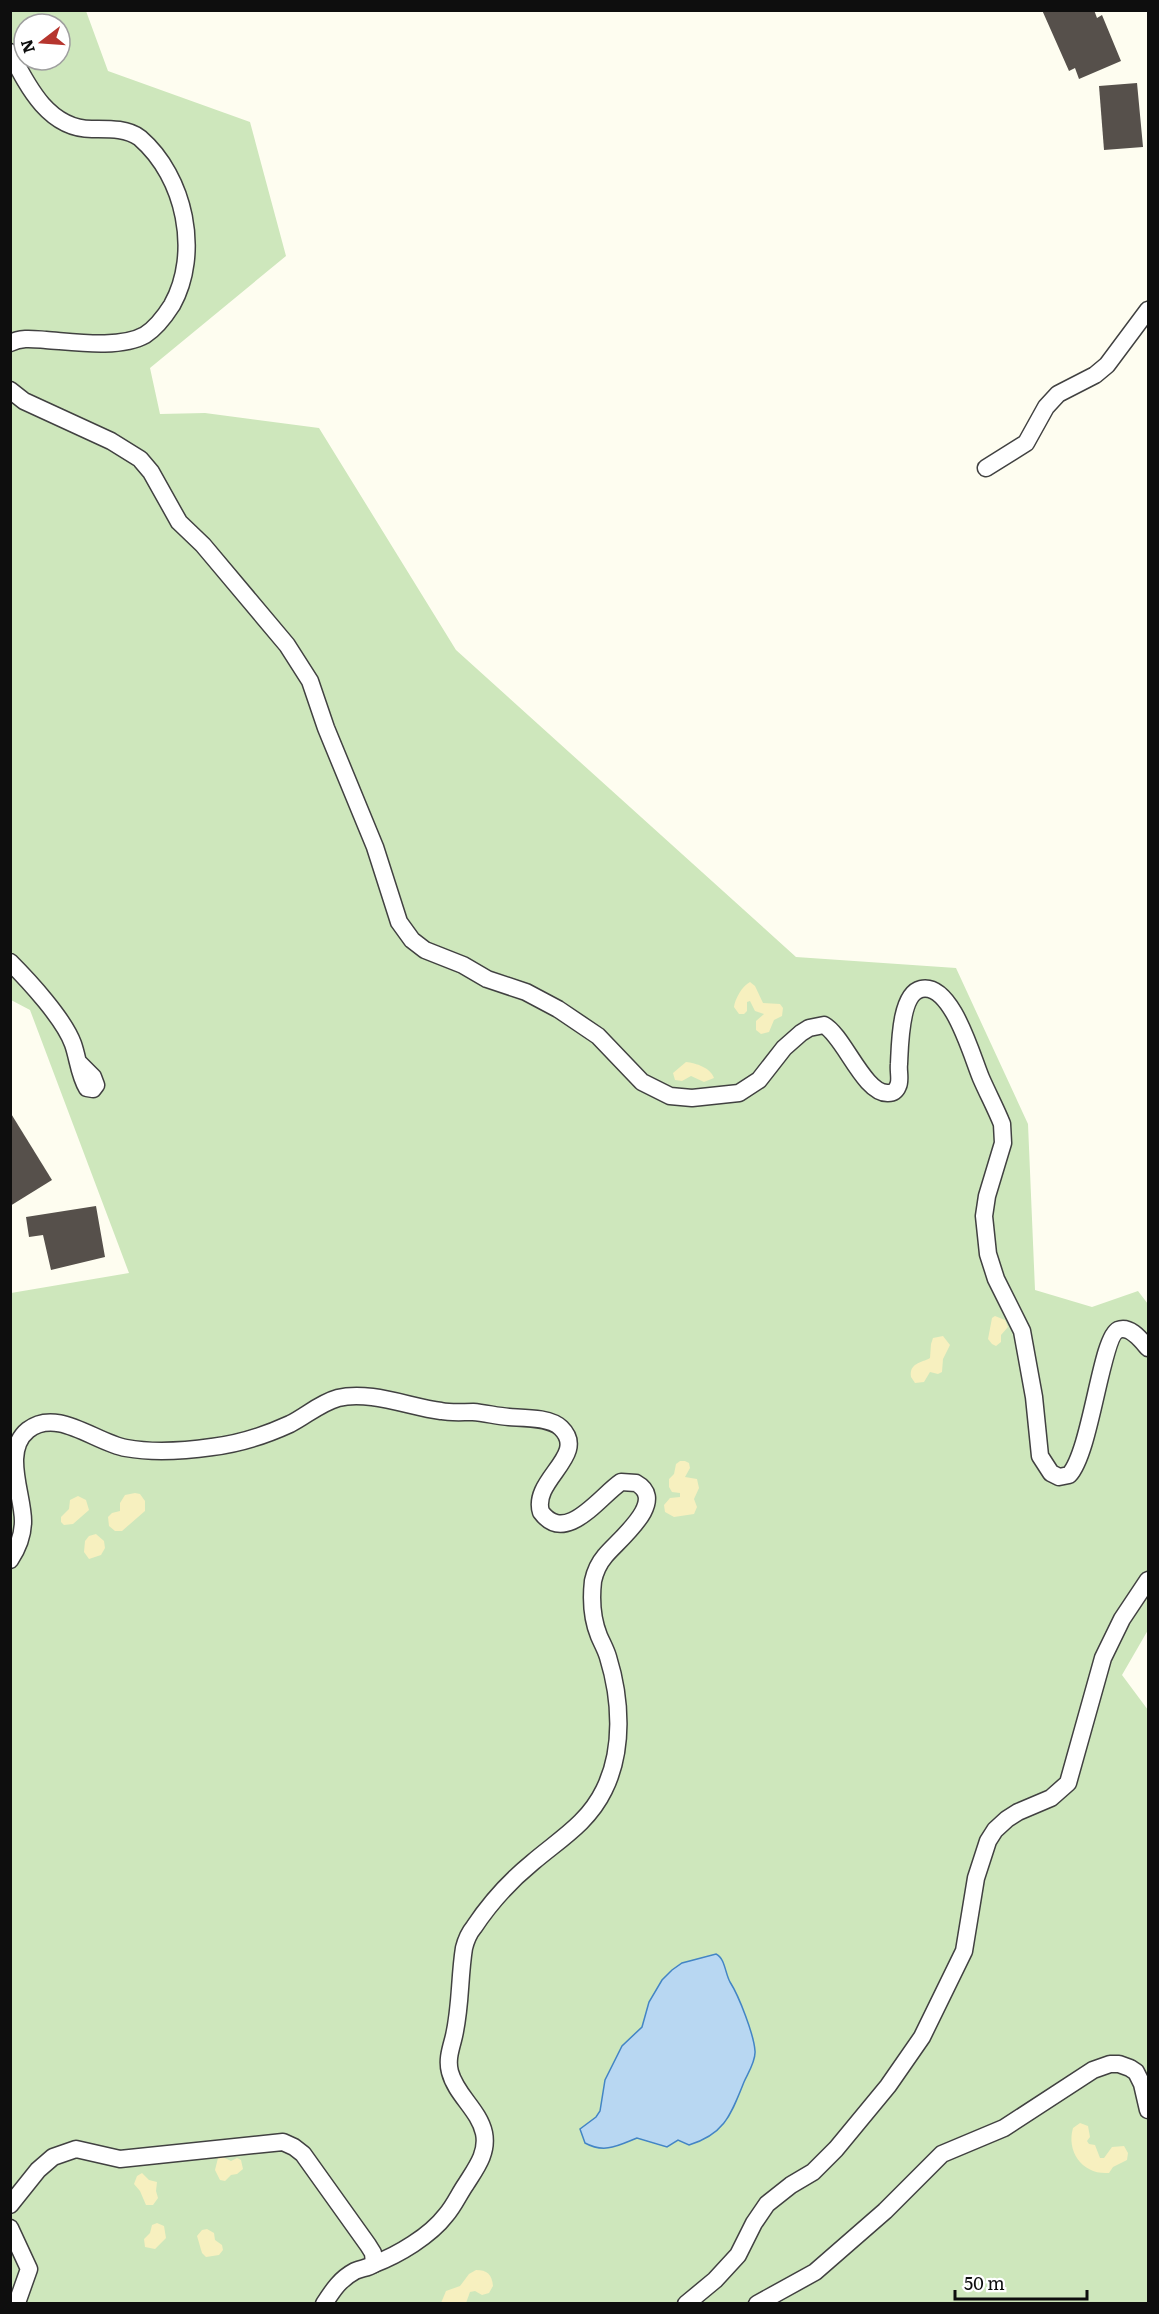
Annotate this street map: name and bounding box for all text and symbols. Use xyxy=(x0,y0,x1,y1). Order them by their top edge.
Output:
north arrow xyxy=(12,12,72,72)
text: N xyxy=(13,37,40,57)
scale bar xyxy=(955,2263,1087,2301)
text: 50 m xyxy=(964,2269,1005,2296)

